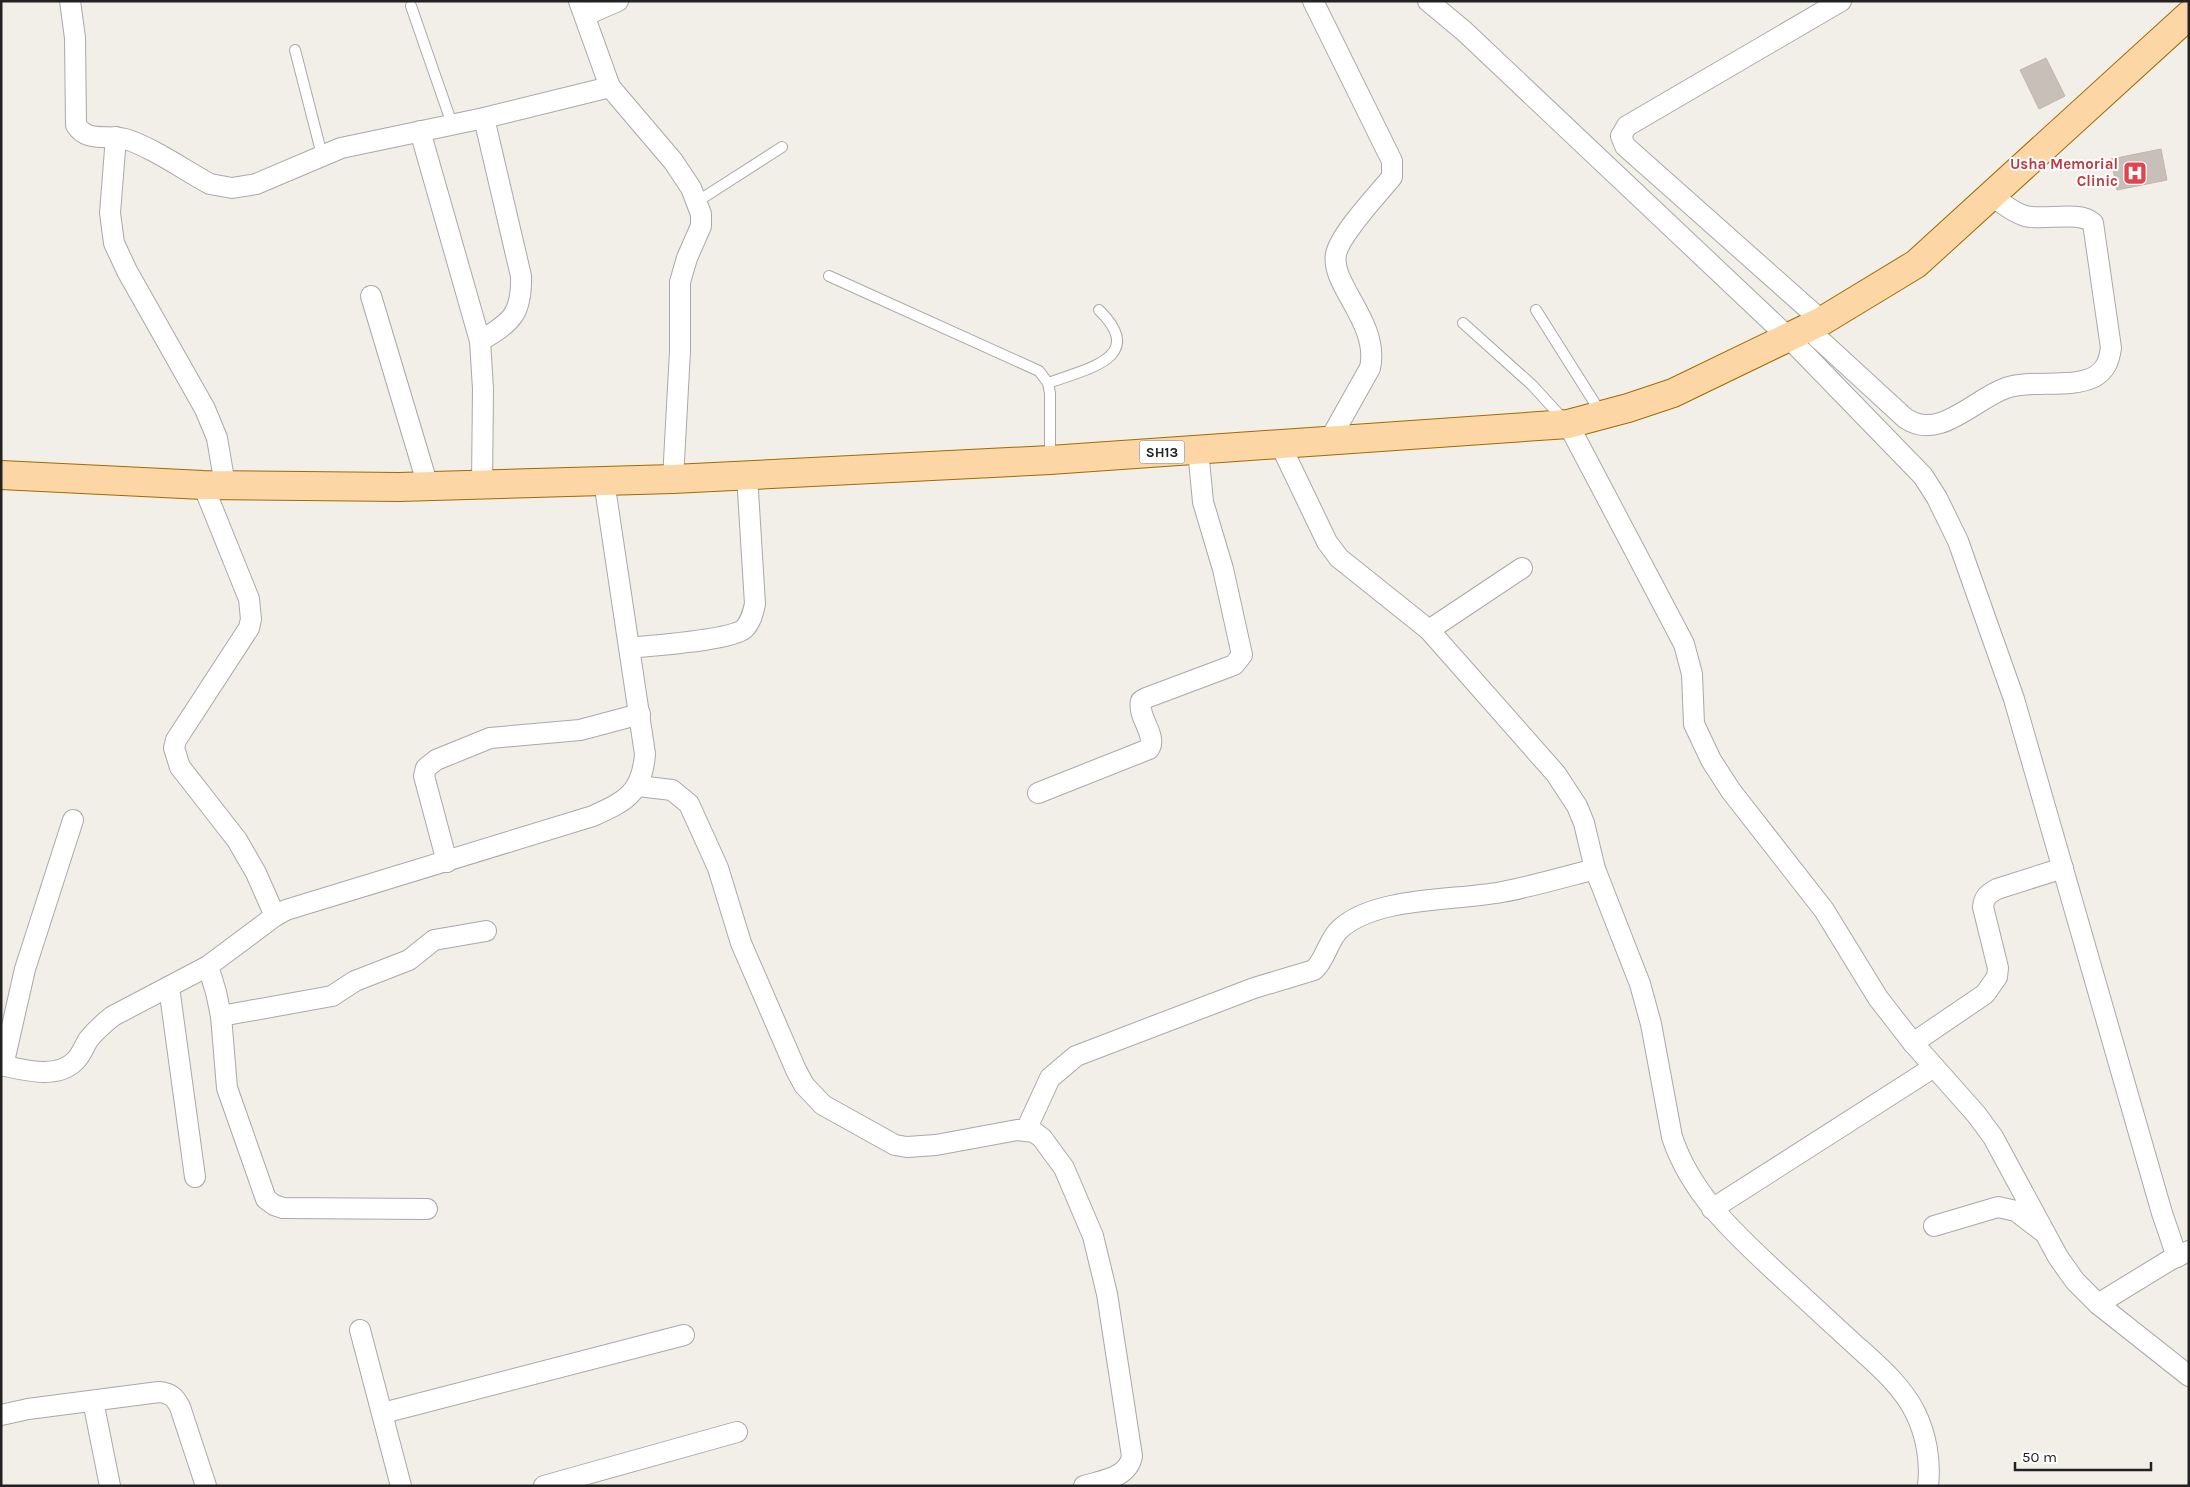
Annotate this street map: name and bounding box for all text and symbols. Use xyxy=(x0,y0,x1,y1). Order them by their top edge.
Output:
place label: Usha Memorial Clinic xyxy=(2010,155,2118,190)
hospital icon: Usha Memorial Clinic xyxy=(2122,160,2148,186)
road number: SH13 xyxy=(1140,441,1184,464)
scale bar xyxy=(2015,1440,2151,1472)
text: 50 m xyxy=(2022,1448,2057,1466)

